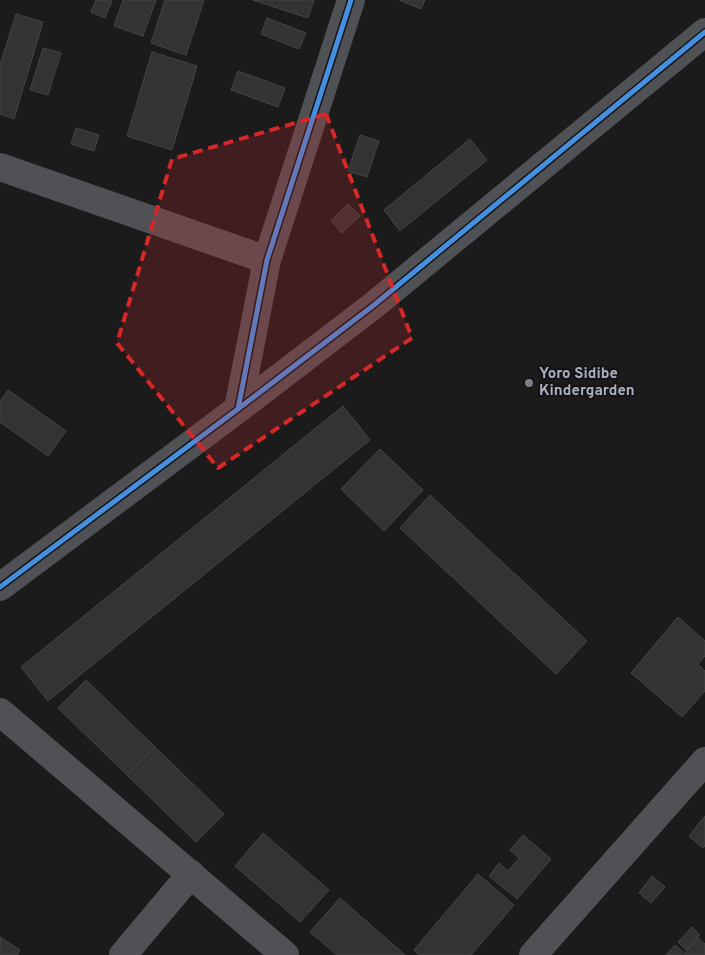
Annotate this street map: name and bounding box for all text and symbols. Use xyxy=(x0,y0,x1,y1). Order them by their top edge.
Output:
place label: Yoro Sidibe Kindergarden xyxy=(539,365,635,401)
marker: Yoro Sidibe Kindergarden xyxy=(523,377,535,389)

